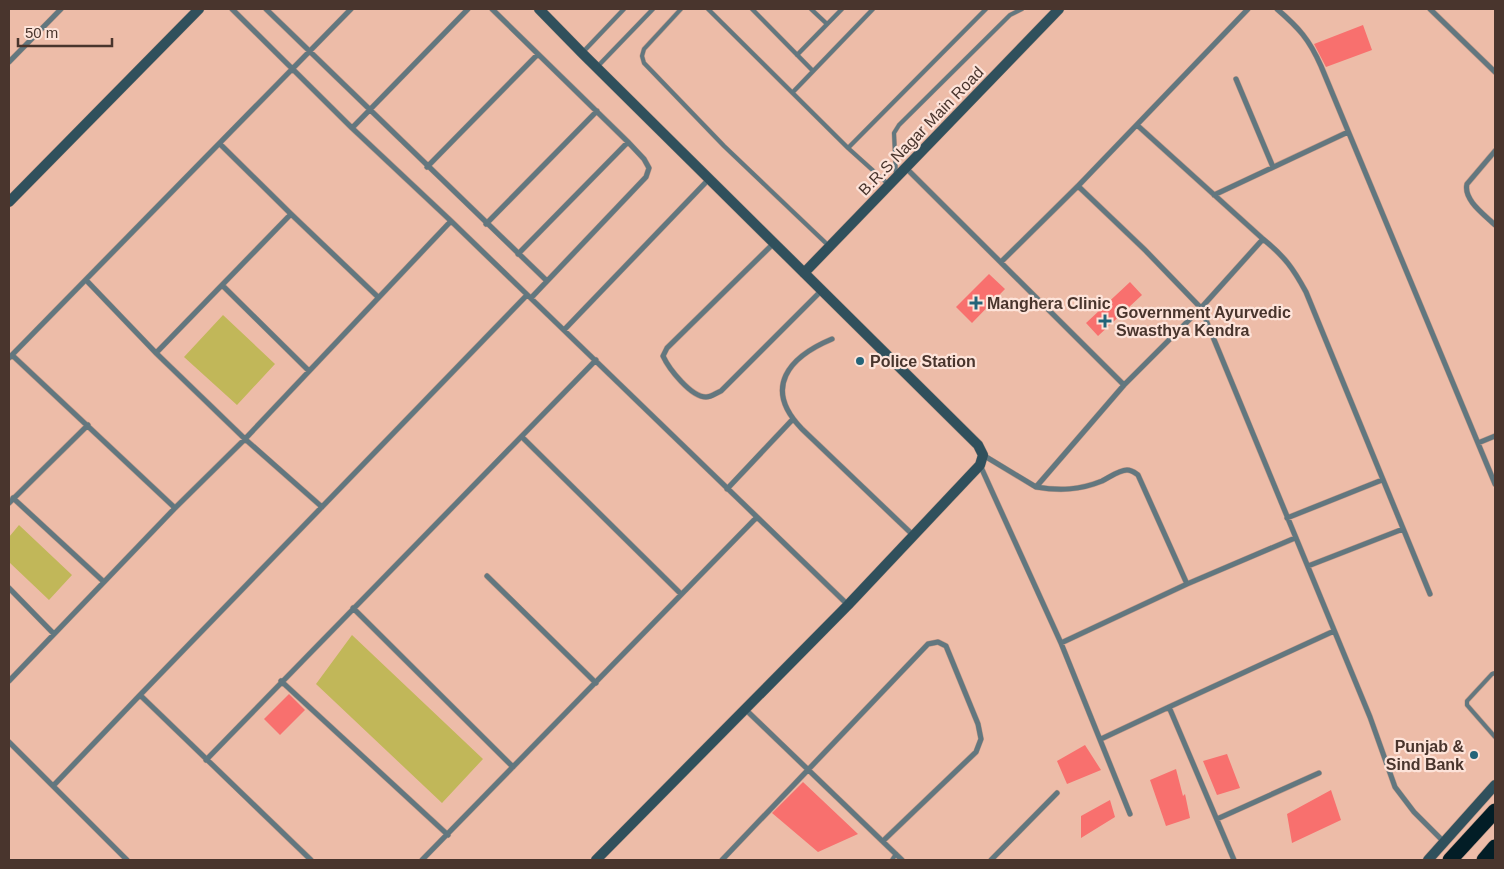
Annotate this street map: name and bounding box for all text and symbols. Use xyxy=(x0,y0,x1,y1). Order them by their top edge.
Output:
scale bar xyxy=(18,15,111,47)
text: 50 m xyxy=(25,24,58,41)
street label: B.R.S Nagar Main Road xyxy=(855,63,987,199)
place label: Manghera Clinic xyxy=(987,295,1111,312)
marker: Manghera Clinic xyxy=(969,296,983,310)
place label: Government Ayurvedic Swasthya Kendra xyxy=(1116,304,1291,339)
marker: Government Ayurvedic Swasthya Kendra xyxy=(1098,314,1112,328)
place label: Police Station xyxy=(870,353,976,370)
marker: Police Station xyxy=(854,355,866,367)
place label: Punjab & Sind Bank xyxy=(1386,738,1464,773)
marker: Punjab & Sind Bank xyxy=(1468,749,1480,761)

